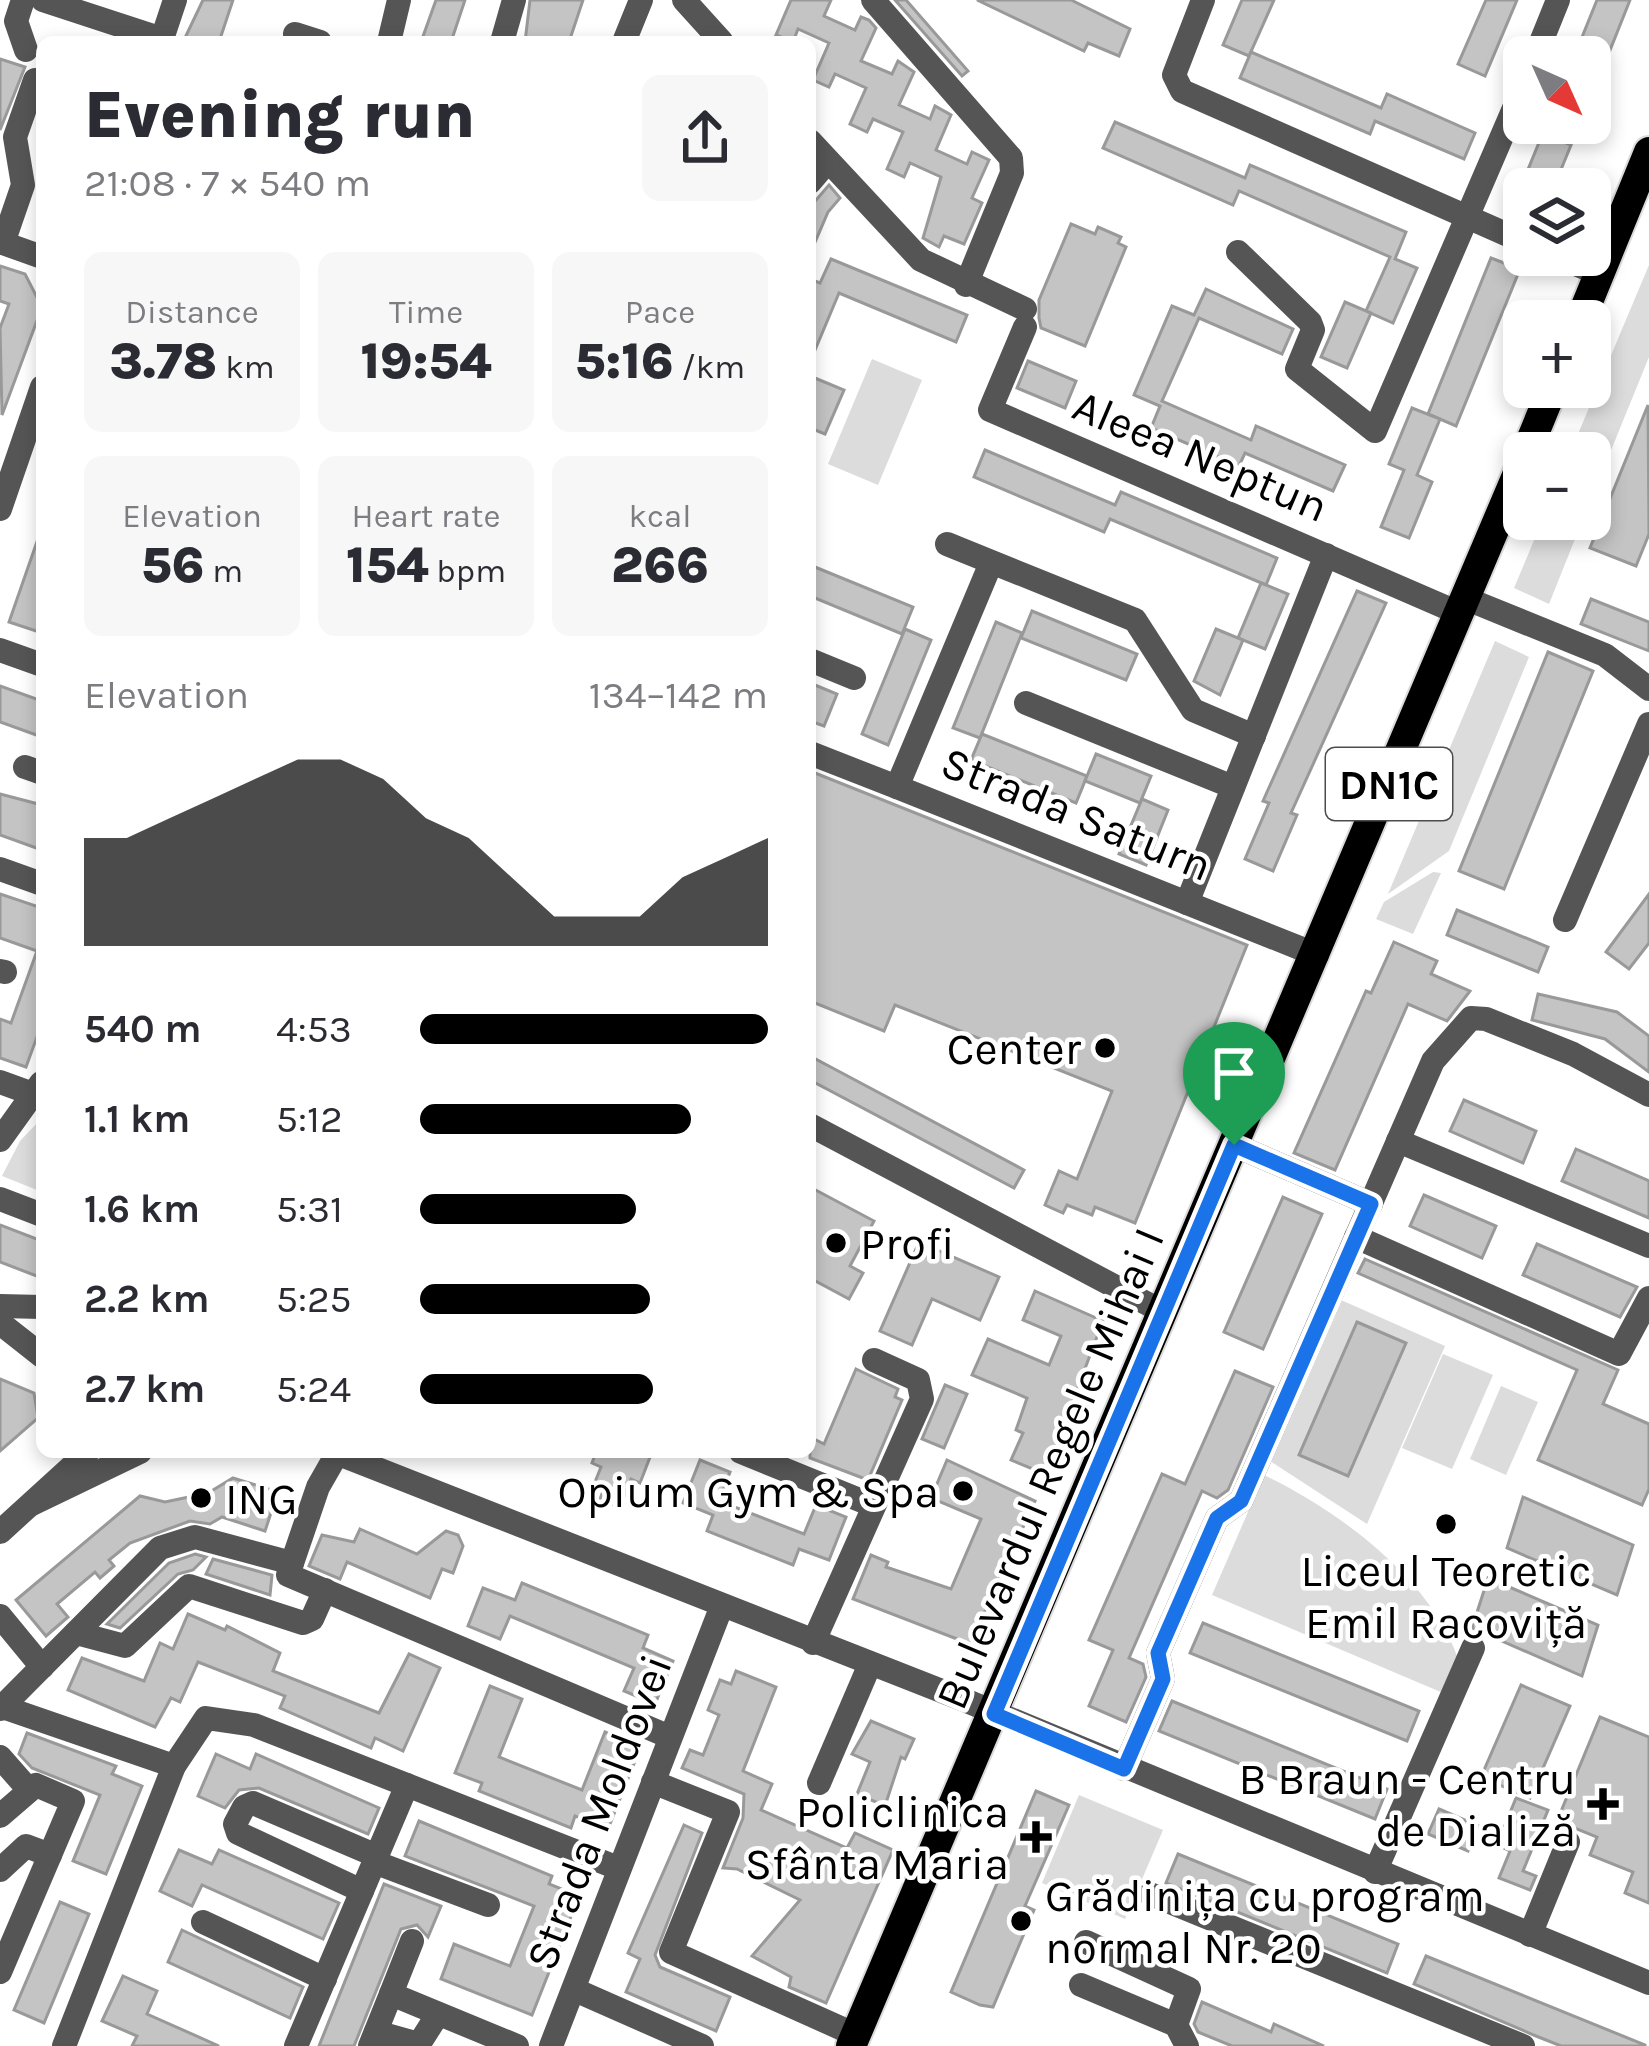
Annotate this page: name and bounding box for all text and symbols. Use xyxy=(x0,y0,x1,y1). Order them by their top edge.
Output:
north arrow xyxy=(1503,36,1611,144)
map controls xyxy=(1503,36,1611,540)
button: share xyxy=(642,75,768,201)
text: Evening run xyxy=(84,76,475,154)
text: 21:08 · 7 × 540 m xyxy=(84,160,371,206)
button: layers xyxy=(1503,168,1611,276)
text: Distance xyxy=(125,293,259,331)
text: Time xyxy=(389,293,463,331)
text: Pace xyxy=(625,293,695,331)
button: + xyxy=(1503,300,1611,408)
text: 3.78 xyxy=(109,331,217,391)
text: 19:54 xyxy=(360,331,492,391)
text: 5:16 xyxy=(575,331,674,391)
text: km xyxy=(217,348,275,386)
text: /km xyxy=(674,348,745,386)
street label: Aleea Neptun xyxy=(1065,379,1336,533)
button: − xyxy=(1503,432,1611,540)
text: Elevation xyxy=(122,497,262,535)
text: Heart rate xyxy=(352,497,500,535)
text: kcal xyxy=(628,497,692,535)
text: 56 xyxy=(141,535,204,595)
text: 154 xyxy=(346,535,428,595)
text: 266 xyxy=(611,535,709,595)
text: m xyxy=(204,552,243,590)
text: bpm xyxy=(428,552,506,590)
text: Elevation xyxy=(84,672,249,718)
text: 134–142 m xyxy=(589,672,768,718)
street label: Strada Saturn xyxy=(934,736,1219,892)
road number: DN1C xyxy=(1326,748,1452,820)
text: 540 m xyxy=(84,1006,201,1052)
text: 4:53 xyxy=(276,1006,352,1052)
pin xyxy=(1183,1022,1285,1145)
place label: Center xyxy=(947,1023,1082,1075)
marker: Center xyxy=(1092,1035,1118,1061)
icon: arrive xyxy=(1201,1040,1267,1106)
text: 1.1 km xyxy=(84,1096,190,1142)
text: 5:12 xyxy=(276,1096,343,1142)
text: 1.6 km xyxy=(84,1186,200,1232)
text: 5:31 xyxy=(276,1186,343,1232)
place label: Profi xyxy=(860,1218,955,1270)
street label: Bulevardul Regele Mihai I xyxy=(925,1220,1176,1717)
marker: Profi xyxy=(823,1230,849,1256)
text: 2.2 km xyxy=(84,1276,210,1322)
text: 5:25 xyxy=(276,1276,352,1322)
text: 2.7 km xyxy=(84,1366,205,1412)
text: 5:24 xyxy=(276,1366,351,1412)
place label: Opium Gym & Spa xyxy=(557,1466,939,1519)
place label: ING xyxy=(225,1473,297,1525)
marker: Opium Gym & Spa xyxy=(950,1478,976,1504)
marker: ING xyxy=(188,1485,214,1511)
marker: Liceul Teoretic Emil Racoviță xyxy=(1433,1511,1459,1537)
place label: Liceul Teoretic Emil Racoviță xyxy=(1300,1545,1592,1649)
street label: Strada Moldovei xyxy=(515,1648,683,1977)
place label: B Braun - Centru de Dializă xyxy=(1239,1753,1576,1857)
place label: Policlinica Sfânta Maria xyxy=(745,1786,1009,1890)
marker: B Braun - Centru de Dializă xyxy=(1587,1788,1619,1820)
marker: Policlinica Sfânta Maria xyxy=(1020,1821,1052,1853)
place label: Grădinița cu program normal Nr. 20 xyxy=(1045,1870,1485,1974)
marker: Grădinița cu program normal Nr. 20 xyxy=(1008,1908,1034,1934)

